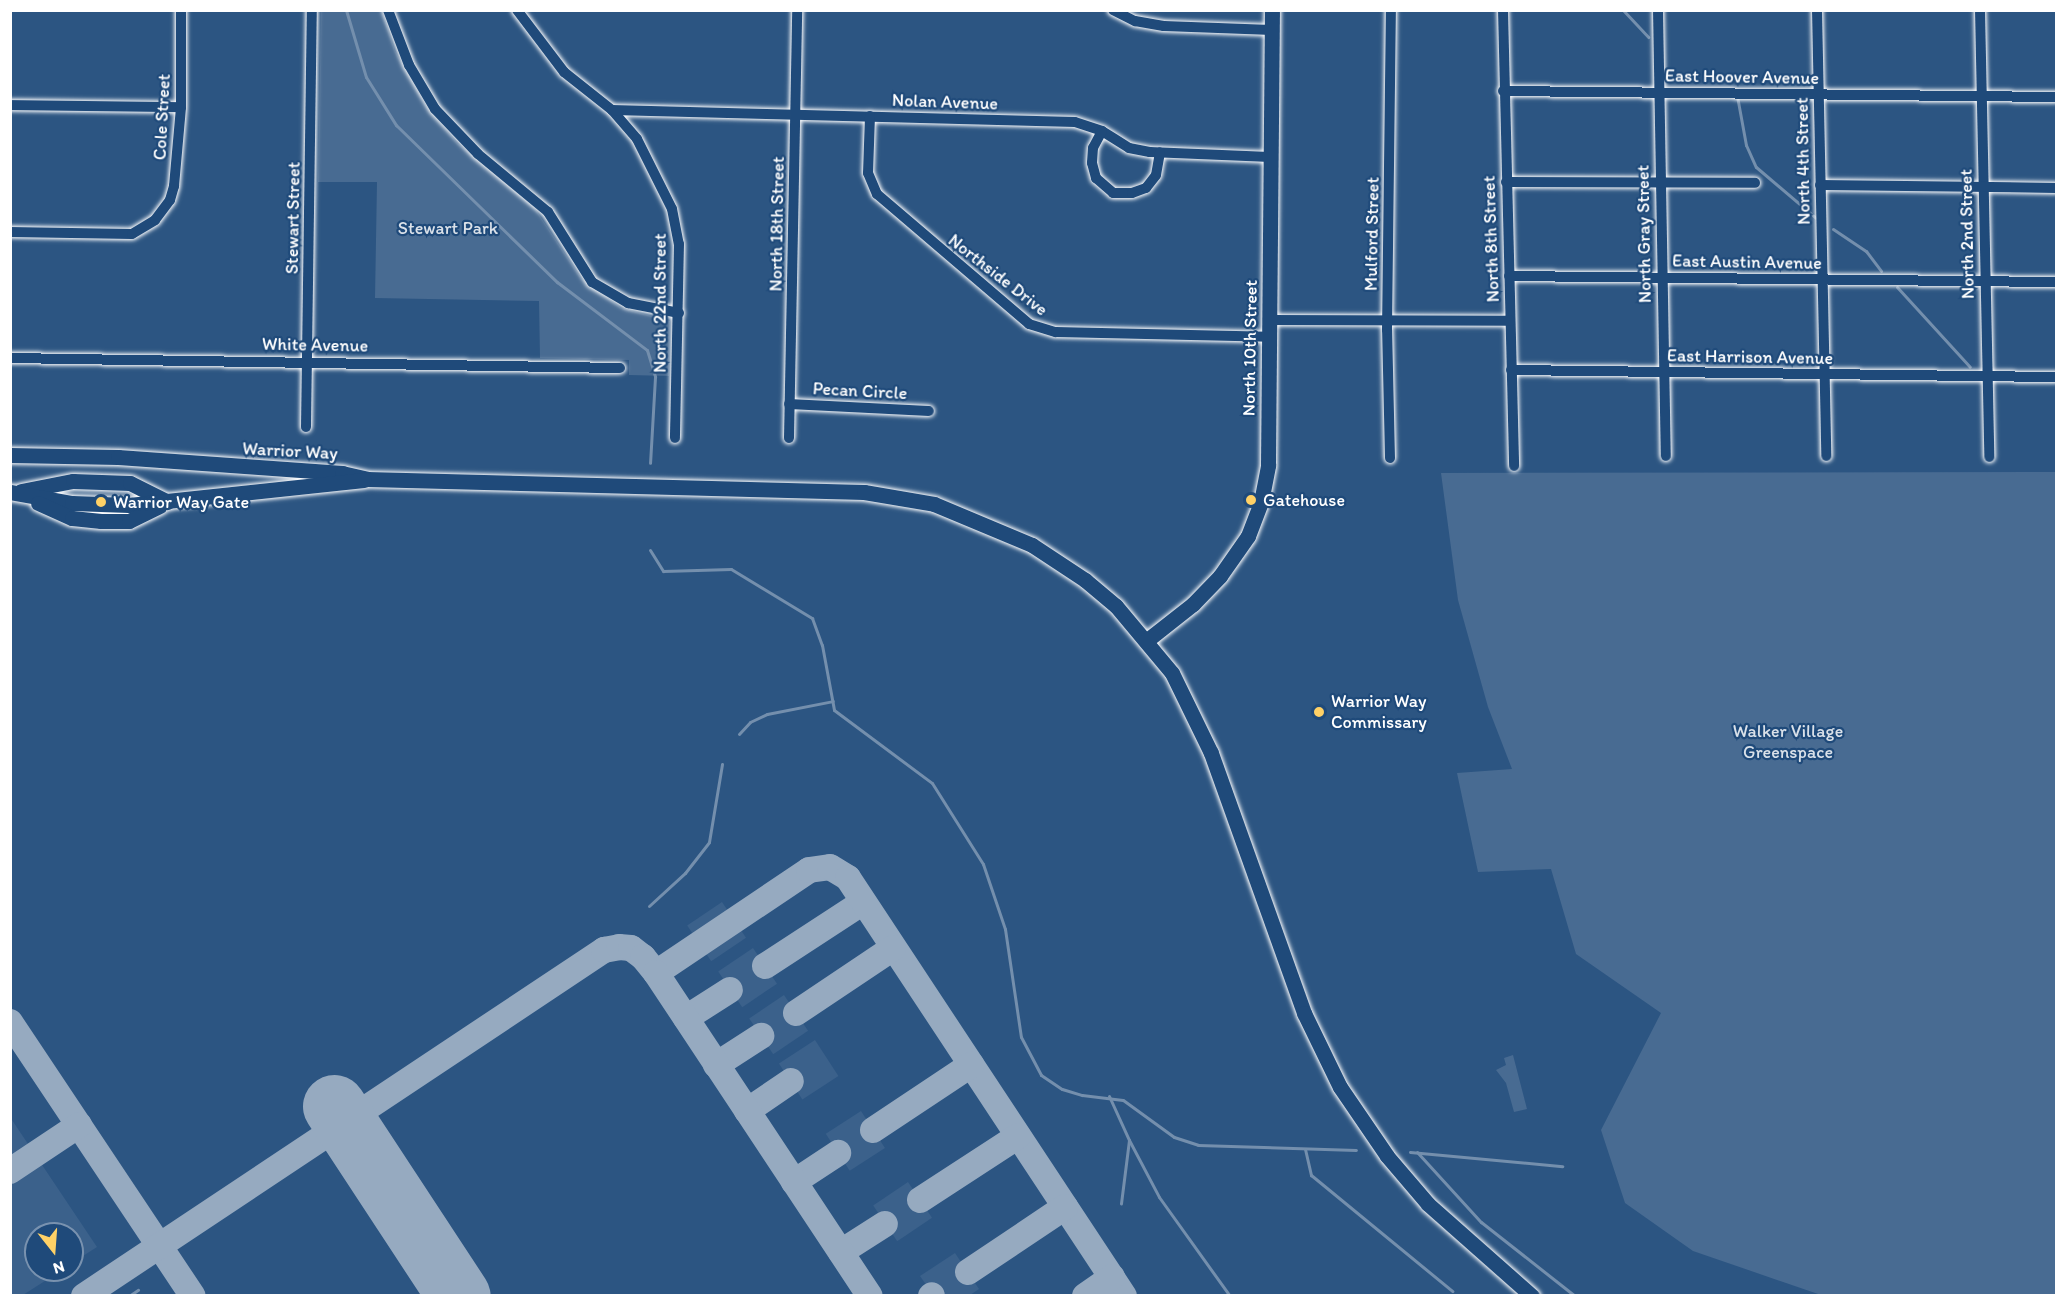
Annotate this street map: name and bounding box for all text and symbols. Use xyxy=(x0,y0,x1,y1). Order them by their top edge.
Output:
street label: East Hoover Avenue xyxy=(1665,65,1819,89)
street label: Cole Street xyxy=(149,73,175,161)
street label: Nolan Avenue xyxy=(892,89,998,115)
street label: North 4th Street xyxy=(1791,97,1815,225)
street label: North 18th Street xyxy=(765,156,789,292)
street label: Stewart Street xyxy=(281,162,305,274)
street label: North Gray Street xyxy=(1632,165,1656,303)
street label: North 2nd Street xyxy=(1955,169,1979,299)
street label: North 8th Street xyxy=(1478,175,1504,303)
street label: Mulford Street xyxy=(1360,177,1384,291)
park label: Stewart Park xyxy=(398,217,498,239)
street label: Northside Drive xyxy=(944,229,1052,321)
street label: North 22nd Street xyxy=(649,233,671,373)
street label: East Austin Avenue xyxy=(1672,250,1822,274)
street label: North 10th Street xyxy=(1238,280,1262,416)
street label: White Avenue xyxy=(262,333,368,357)
street label: East Harrison Avenue xyxy=(1667,345,1833,369)
street label: Pecan Circle xyxy=(812,378,908,404)
street label: Warrior Way xyxy=(242,438,338,464)
place label: Gatehouse xyxy=(1263,489,1345,511)
place label: Warrior Way Gate xyxy=(113,491,249,513)
marker: Gatehouse xyxy=(1244,493,1258,507)
marker: Warrior Way Gate xyxy=(94,495,108,509)
place label: Warrior Way Commissary xyxy=(1331,691,1427,734)
marker: Warrior Way Commissary xyxy=(1312,705,1326,719)
park label: Walker Village Greenspace xyxy=(1733,721,1843,764)
north arrow xyxy=(24,1222,84,1282)
text: N xyxy=(51,1257,67,1278)

